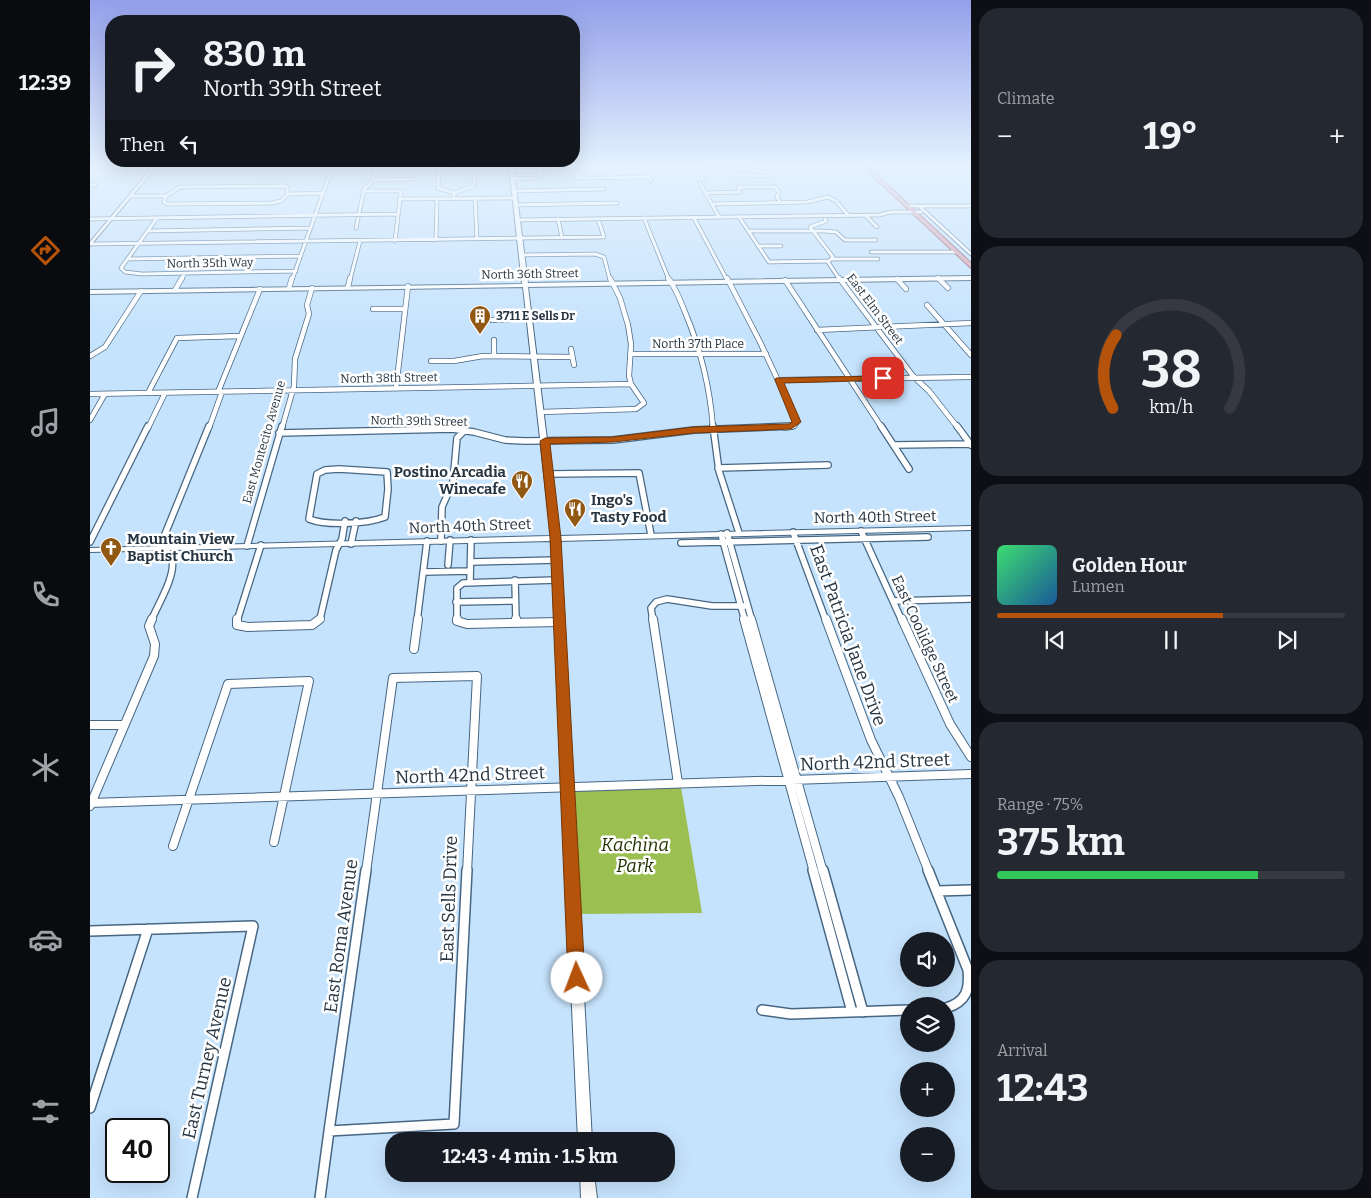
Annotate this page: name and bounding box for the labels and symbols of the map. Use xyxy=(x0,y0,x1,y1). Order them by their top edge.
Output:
street label: North 35th Way xyxy=(167,255,254,271)
street label: North 36th Street xyxy=(481,266,579,282)
street label: East Elm Street xyxy=(844,271,907,348)
building icon: 3711 E Sells Dr xyxy=(468,304,492,335)
place label: 3711 E Sells Dr xyxy=(496,309,575,323)
street label: North 37th Place xyxy=(652,337,744,351)
pin xyxy=(862,357,904,399)
street label: North 38th Street xyxy=(340,370,439,386)
street label: East Montecito Avenue xyxy=(240,379,288,505)
street label: North 39th Street xyxy=(370,413,468,429)
place label: Postino Arcadia Winecafe xyxy=(394,463,507,498)
restaurant icon: Postino Arcadia Winecafe xyxy=(510,469,534,500)
place label: Ingo's Tasty Food xyxy=(591,491,666,526)
restaurant icon: Ingo's Tasty Food xyxy=(563,497,587,528)
street label: North 40th Street xyxy=(813,507,937,527)
street label: North 40th Street xyxy=(408,515,532,537)
place label: Mountain View Baptist Church xyxy=(127,530,235,565)
church icon: Mountain View Baptist Church xyxy=(99,536,123,567)
street label: East Patricia Jane Drive xyxy=(805,541,891,729)
street label: East Coolidge Street xyxy=(888,572,963,706)
street label: North 42nd Street xyxy=(800,748,951,776)
street label: North 42nd Street xyxy=(395,761,546,789)
park label: Kachina Park xyxy=(601,834,669,877)
street label: East Sells Drive xyxy=(436,835,462,963)
street label: East Roma Avenue xyxy=(319,858,363,1014)
position arrow xyxy=(550,951,602,1003)
street label: East Turney Avenue xyxy=(178,975,236,1141)
speed limit sign: 40 xyxy=(105,1118,170,1183)

